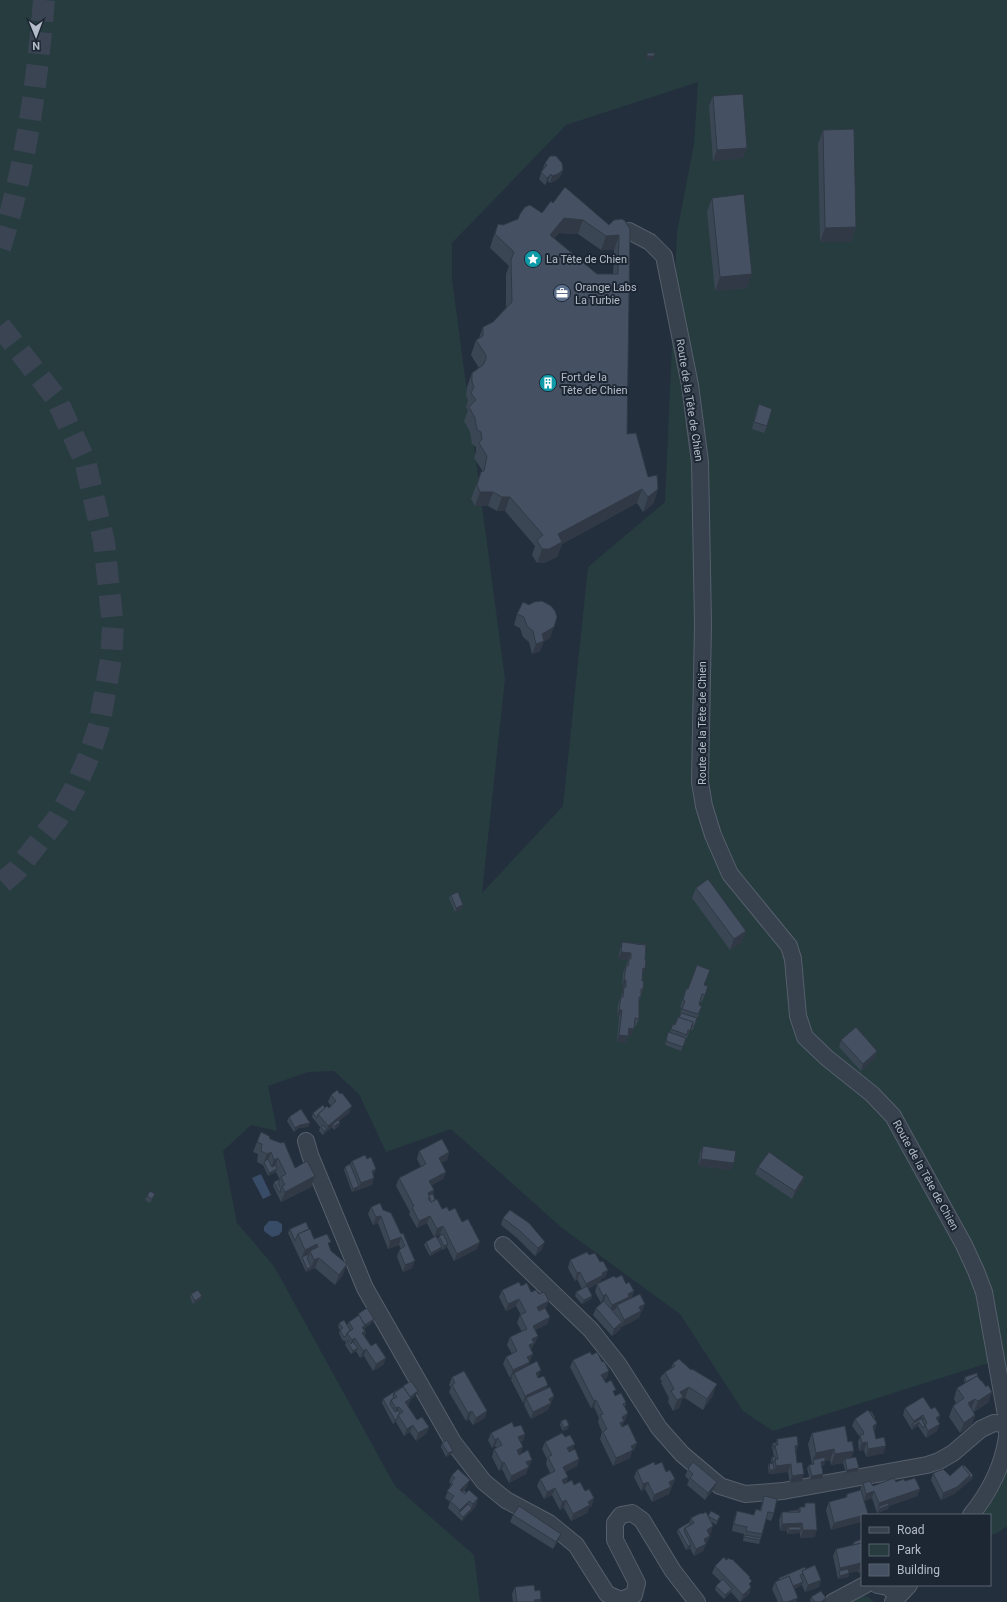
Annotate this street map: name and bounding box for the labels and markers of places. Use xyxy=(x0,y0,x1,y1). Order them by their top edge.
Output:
place icon: La Tête de Chien xyxy=(523,249,543,269)
place label: La Tête de Chien xyxy=(546,253,627,266)
place label: Orange Labs La Turbie xyxy=(575,281,637,307)
office icon: Orange Labs La Turbie xyxy=(552,283,572,303)
place label: Fort de la Tête de Chien xyxy=(561,371,628,397)
building icon: Fort de la Tête de Chien xyxy=(538,373,558,393)

